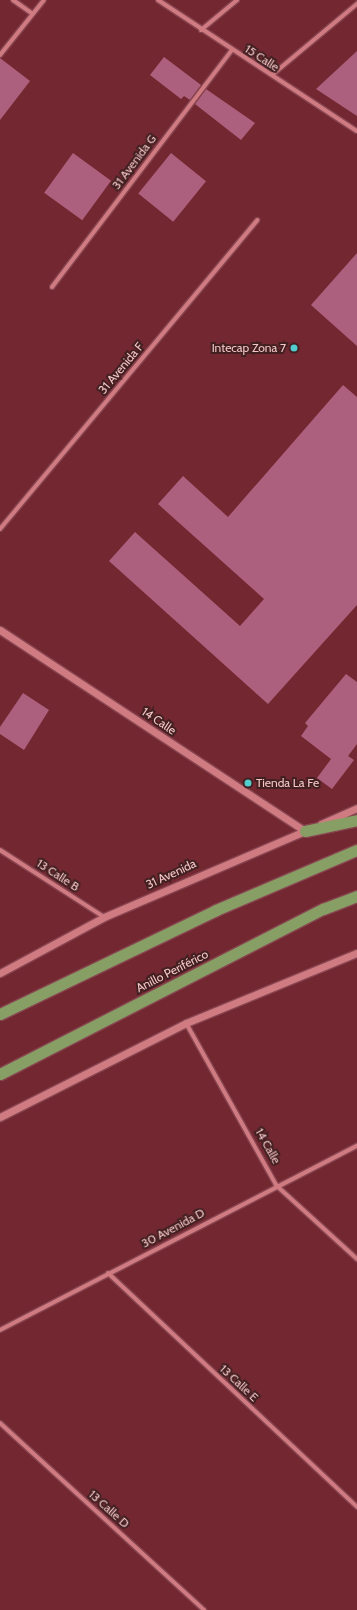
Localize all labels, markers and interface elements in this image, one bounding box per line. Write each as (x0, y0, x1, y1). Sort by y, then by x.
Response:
street label: 15 Calle (242, 42, 282, 74)
street label: 31 Avenida G (109, 132, 159, 192)
street label: 31 Avenida F (95, 339, 147, 397)
place label: Intecap Zona 7 (212, 341, 286, 355)
marker: Intecap Zona 7 (289, 343, 299, 353)
street label: 14 Calle (139, 704, 179, 738)
place label: Tienda La Fe (256, 776, 319, 790)
marker: Tienda La Fe (243, 778, 253, 788)
street label: 13 Calle B (34, 856, 82, 894)
street label: 31 Avenida (144, 856, 198, 892)
street label: Anillo Periférico (134, 947, 210, 995)
street label: 14 Calle (252, 1126, 284, 1166)
street label: 30 Avenida D (139, 1205, 207, 1251)
street label: 13 Calle E (217, 1362, 261, 1404)
street label: 13 Calle D (86, 1487, 132, 1531)

